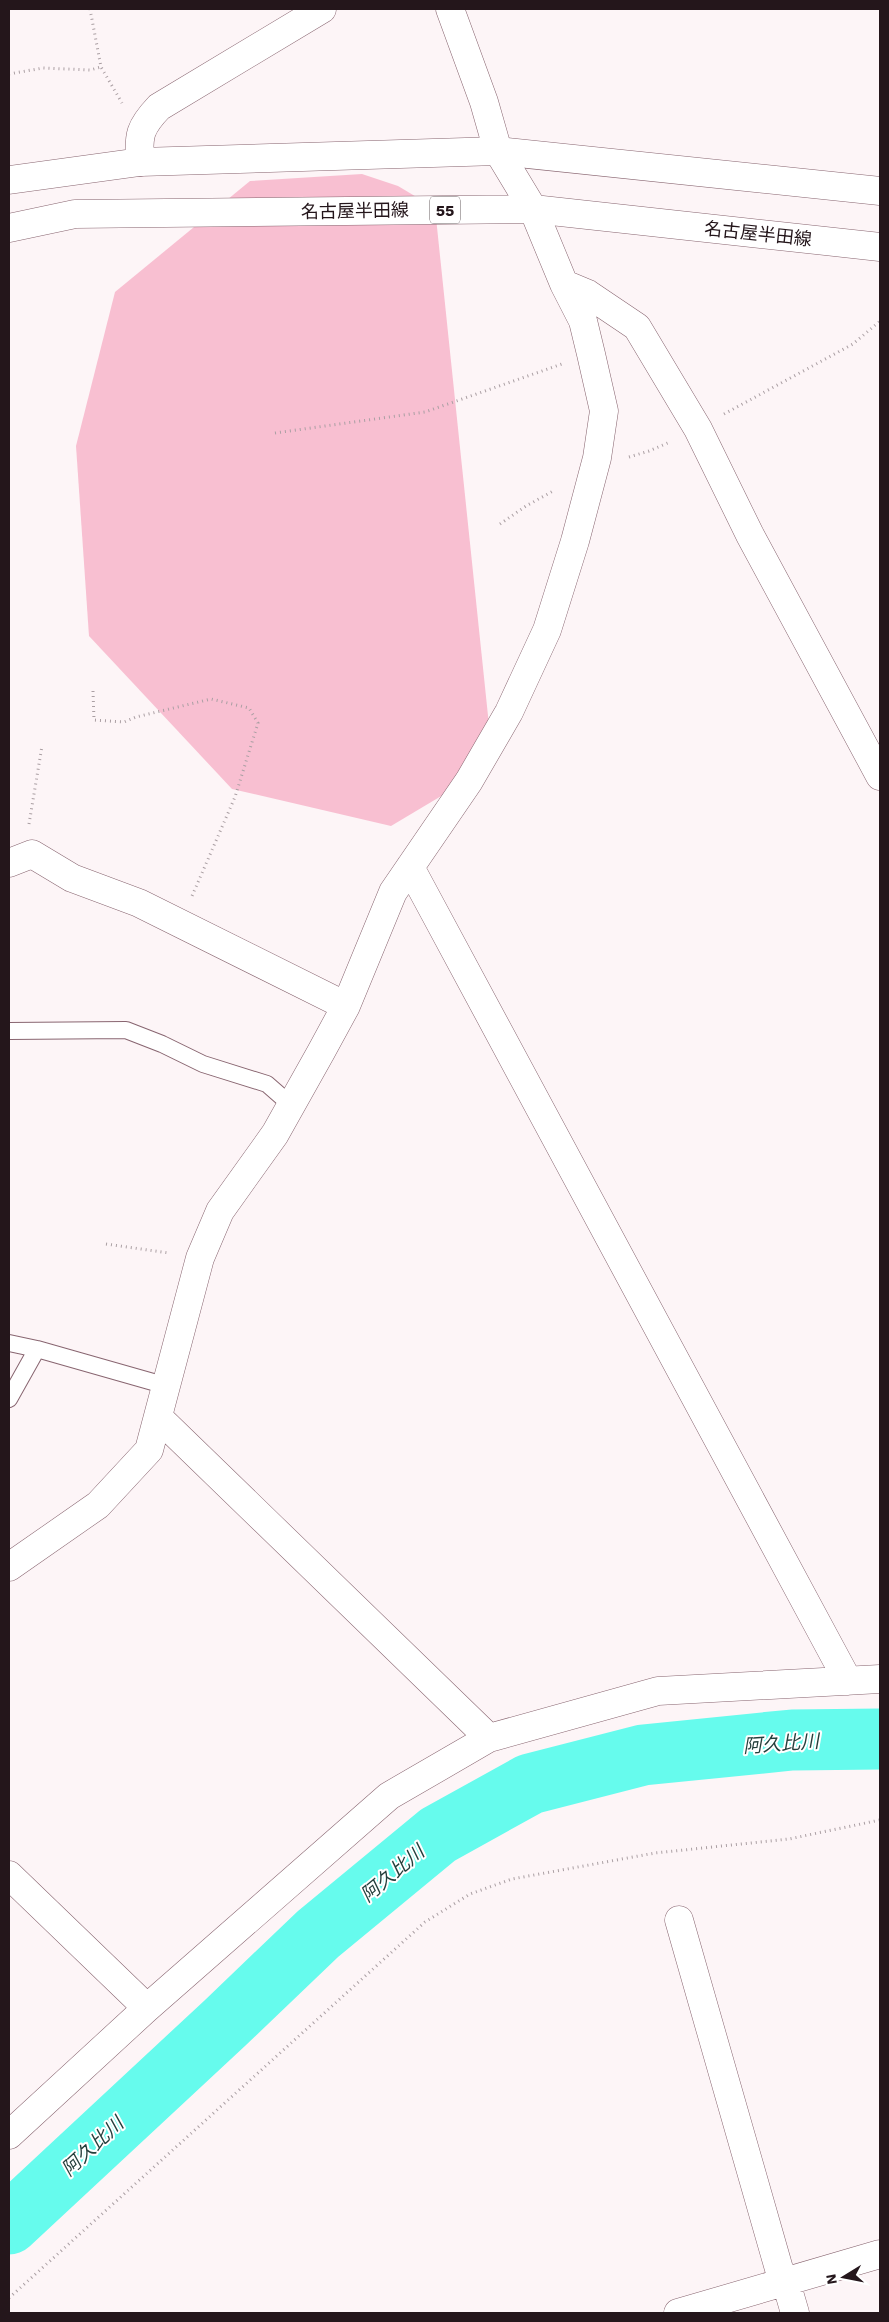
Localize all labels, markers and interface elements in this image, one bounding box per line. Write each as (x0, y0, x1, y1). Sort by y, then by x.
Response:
road number: 55 (430, 196, 460, 224)
street label: 名古屋半田線 (301, 199, 409, 222)
street label: 名古屋半田線 (703, 217, 813, 250)
water label: 阿久比川 (742, 1729, 822, 1758)
water label: 阿久比川 (356, 1839, 430, 1907)
water label: 阿久比川 (57, 2111, 129, 2181)
north arrow (819, 2252, 869, 2302)
text: N (822, 2273, 840, 2286)

